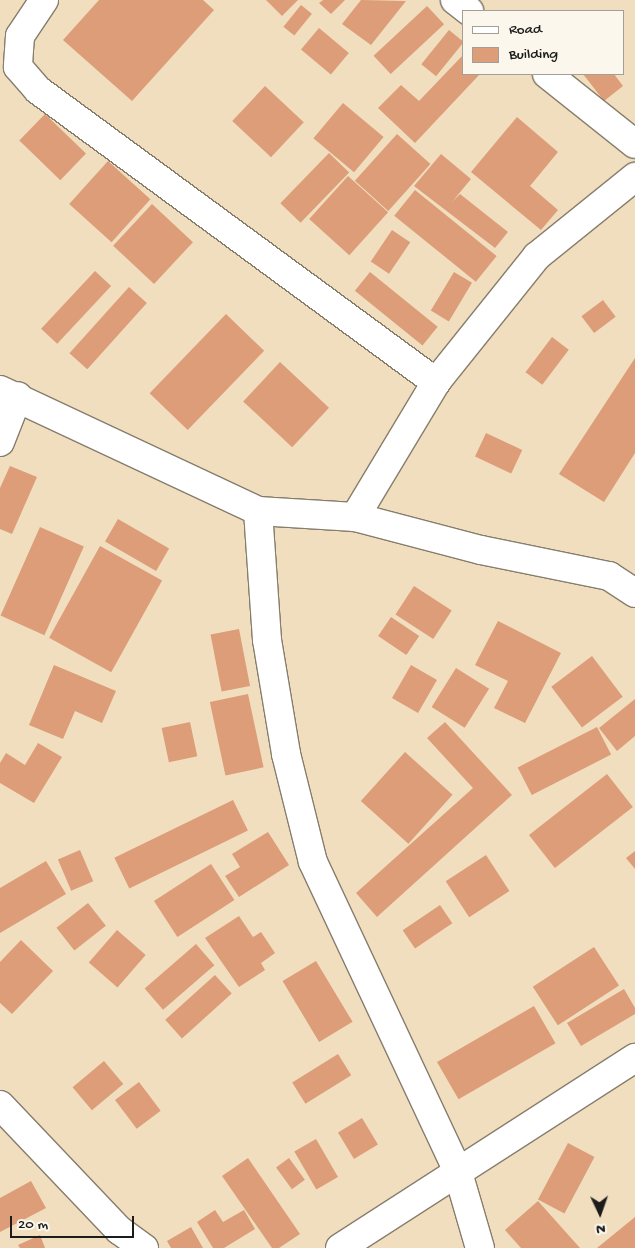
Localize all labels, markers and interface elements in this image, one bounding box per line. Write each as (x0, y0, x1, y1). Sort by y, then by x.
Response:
legend (462, 10, 625, 75)
text: Road (509, 21, 542, 39)
text: Building (509, 46, 558, 64)
north arrow (575, 1188, 625, 1238)
scale bar (12, 1206, 136, 1238)
text: 20 m (18, 1216, 48, 1234)
text: N (596, 1220, 606, 1237)

